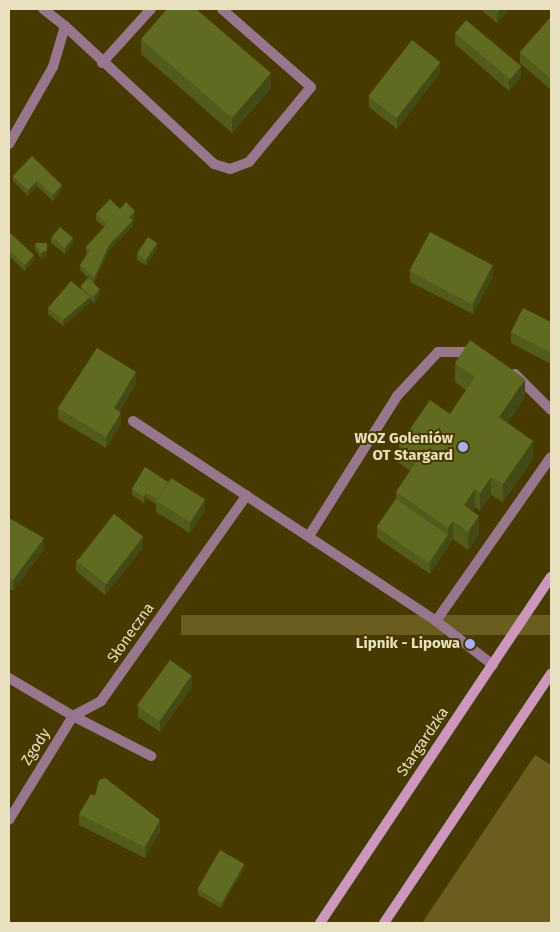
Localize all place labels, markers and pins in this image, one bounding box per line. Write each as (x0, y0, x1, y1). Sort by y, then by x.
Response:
place label: WOZ Goleniów OT Stargard (355, 429, 453, 464)
marker: WOZ Goleniów OT Stargard (457, 441, 469, 453)
place label: Lipnik - Lipowa (356, 635, 460, 653)
marker: Lipnik - Lipowa (464, 638, 476, 650)

